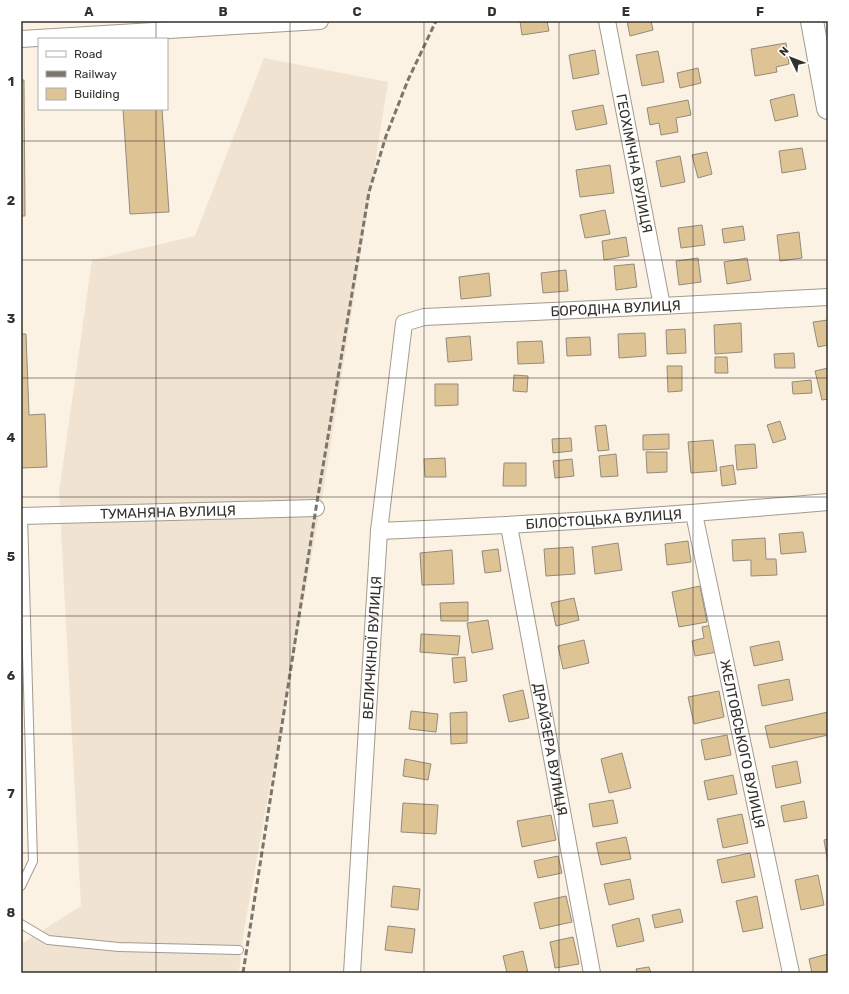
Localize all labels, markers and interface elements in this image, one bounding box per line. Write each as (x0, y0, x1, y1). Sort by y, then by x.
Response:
text: A (84, 4, 94, 19)
text: B (218, 4, 228, 19)
text: C (352, 4, 362, 19)
text: D (487, 4, 497, 19)
text: E (622, 4, 630, 19)
text: F (756, 4, 764, 19)
legend (38, 38, 168, 110)
north arrow (771, 38, 811, 78)
text: N (777, 44, 792, 59)
text: Road (74, 47, 102, 61)
text: Railway (74, 67, 117, 81)
text: 1 (8, 74, 14, 89)
text: Building (74, 87, 120, 101)
street label: ГЕОХІМІЧНА ВУЛИЦЯ (613, 92, 656, 235)
text: 2 (7, 193, 15, 208)
street label: БОРОДІНА ВУЛИЦЯ (550, 296, 681, 320)
text: 3 (7, 311, 16, 326)
text: 4 (7, 430, 16, 445)
street label: ТУМАНЯНА ВУЛИЦЯ (100, 502, 236, 522)
street label: БІЛОСТОЦЬКА ВУЛИЦЯ (525, 505, 682, 532)
text: 5 (7, 549, 15, 564)
street label: ВЕЛИЧКІНОЇ ВУЛИЦЯ (359, 575, 385, 720)
street label: ЖЕЛТОВСЬКОГО ВУЛИЦЯ (716, 658, 769, 830)
text: 6 (7, 668, 16, 683)
street label: ДРАЙЗЕРА ВУЛИЦЯ (530, 681, 571, 817)
text: 7 (7, 786, 15, 801)
text: 8 (7, 905, 16, 920)

